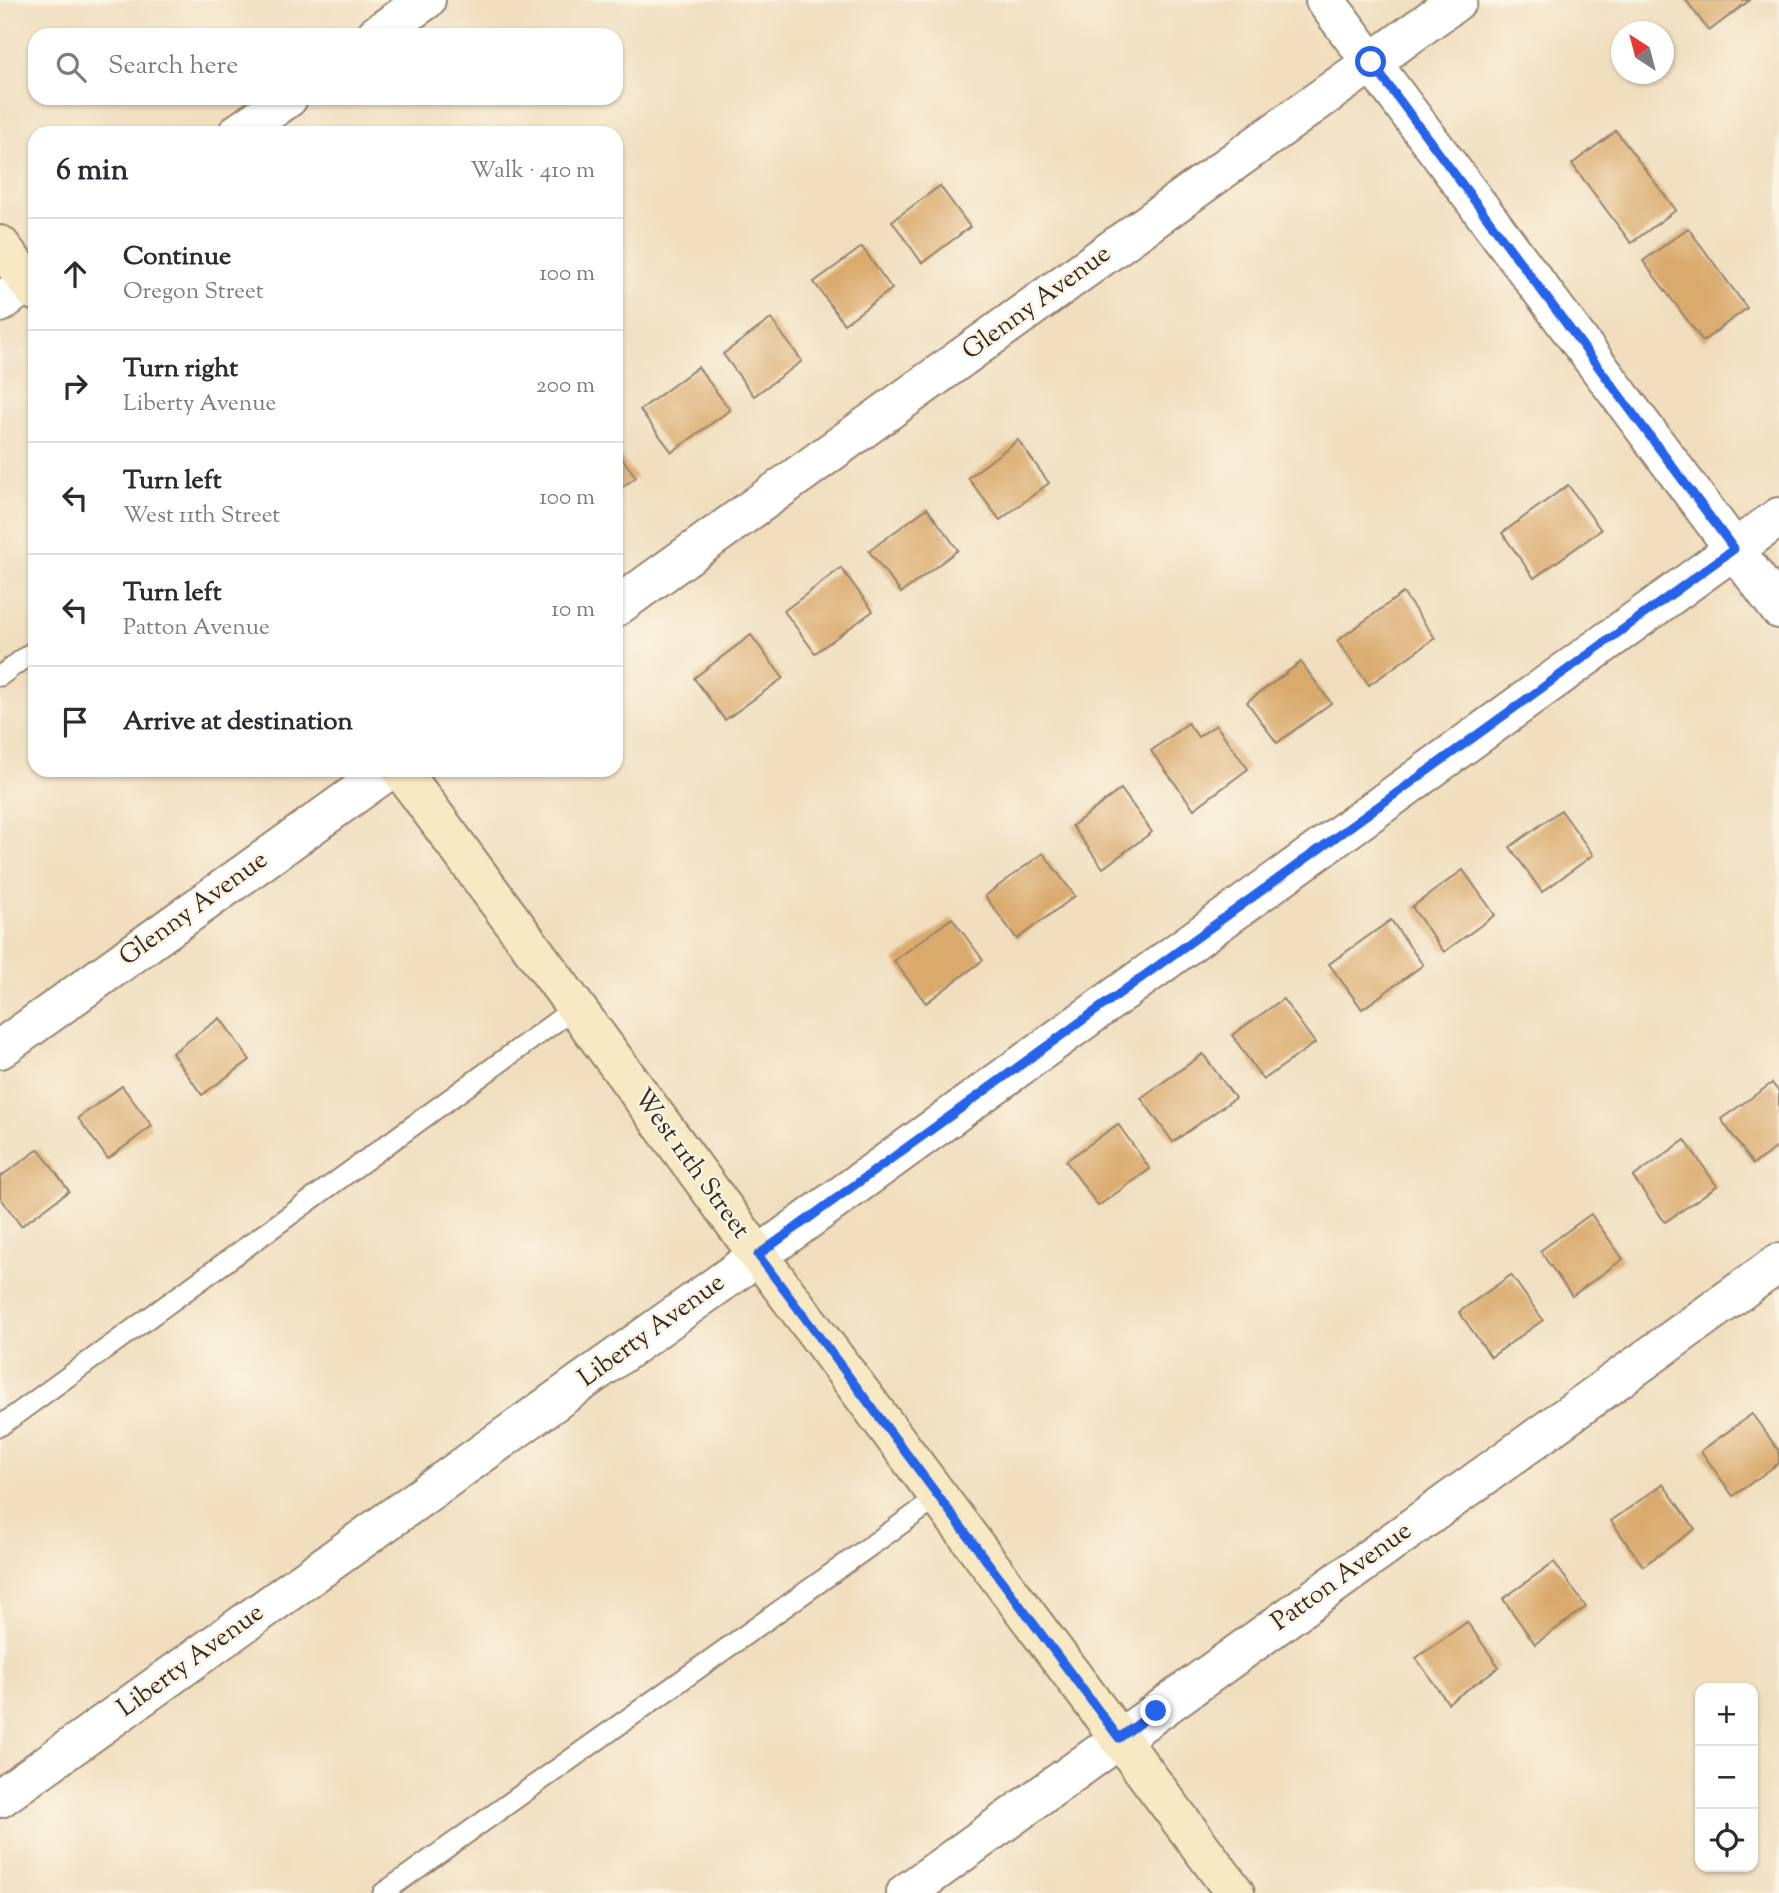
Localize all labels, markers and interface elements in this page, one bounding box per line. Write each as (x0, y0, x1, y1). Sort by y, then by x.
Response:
north arrow (1611, 21, 1674, 84)
search box (28, 28, 623, 105)
route start (1355, 46, 1386, 77)
icon: search (52, 48, 90, 86)
text: Search here (108, 48, 238, 85)
text: 6 min (56, 150, 128, 193)
text: Walk · 410 m (470, 155, 595, 188)
street label: Glenny Avenue (955, 236, 1119, 370)
text: Continue (123, 239, 231, 276)
icon: ahead (56, 255, 94, 293)
text: 100 m (539, 258, 595, 291)
text: Oregon Street (123, 276, 264, 309)
text: Turn right (123, 351, 238, 388)
icon: right (56, 367, 94, 405)
text: 200 m (536, 370, 595, 403)
text: Liberty Avenue (123, 388, 276, 421)
text: Turn left (123, 463, 222, 500)
icon: left (56, 479, 94, 517)
text: 100 m (539, 482, 595, 515)
text: West 11th Street (123, 500, 280, 533)
text: Turn left (123, 575, 222, 612)
icon: left (56, 591, 94, 629)
text: 10 m (551, 594, 595, 627)
text: Patton Avenue (123, 612, 270, 645)
icon: arrive (56, 703, 94, 741)
text: Arrive at destination (123, 704, 353, 741)
street label: Glenny Avenue (112, 842, 276, 976)
street label: West 11th Street (624, 1081, 758, 1247)
street label: Liberty Avenue (571, 1265, 733, 1397)
street label: Patton Avenue (1264, 1513, 1420, 1641)
street label: Liberty Avenue (110, 1595, 272, 1727)
map controls (1695, 1683, 1758, 1872)
button: + (1695, 1683, 1758, 1746)
route end (1140, 1695, 1171, 1726)
button: − (1695, 1746, 1758, 1809)
button: locate (1695, 1809, 1758, 1872)

